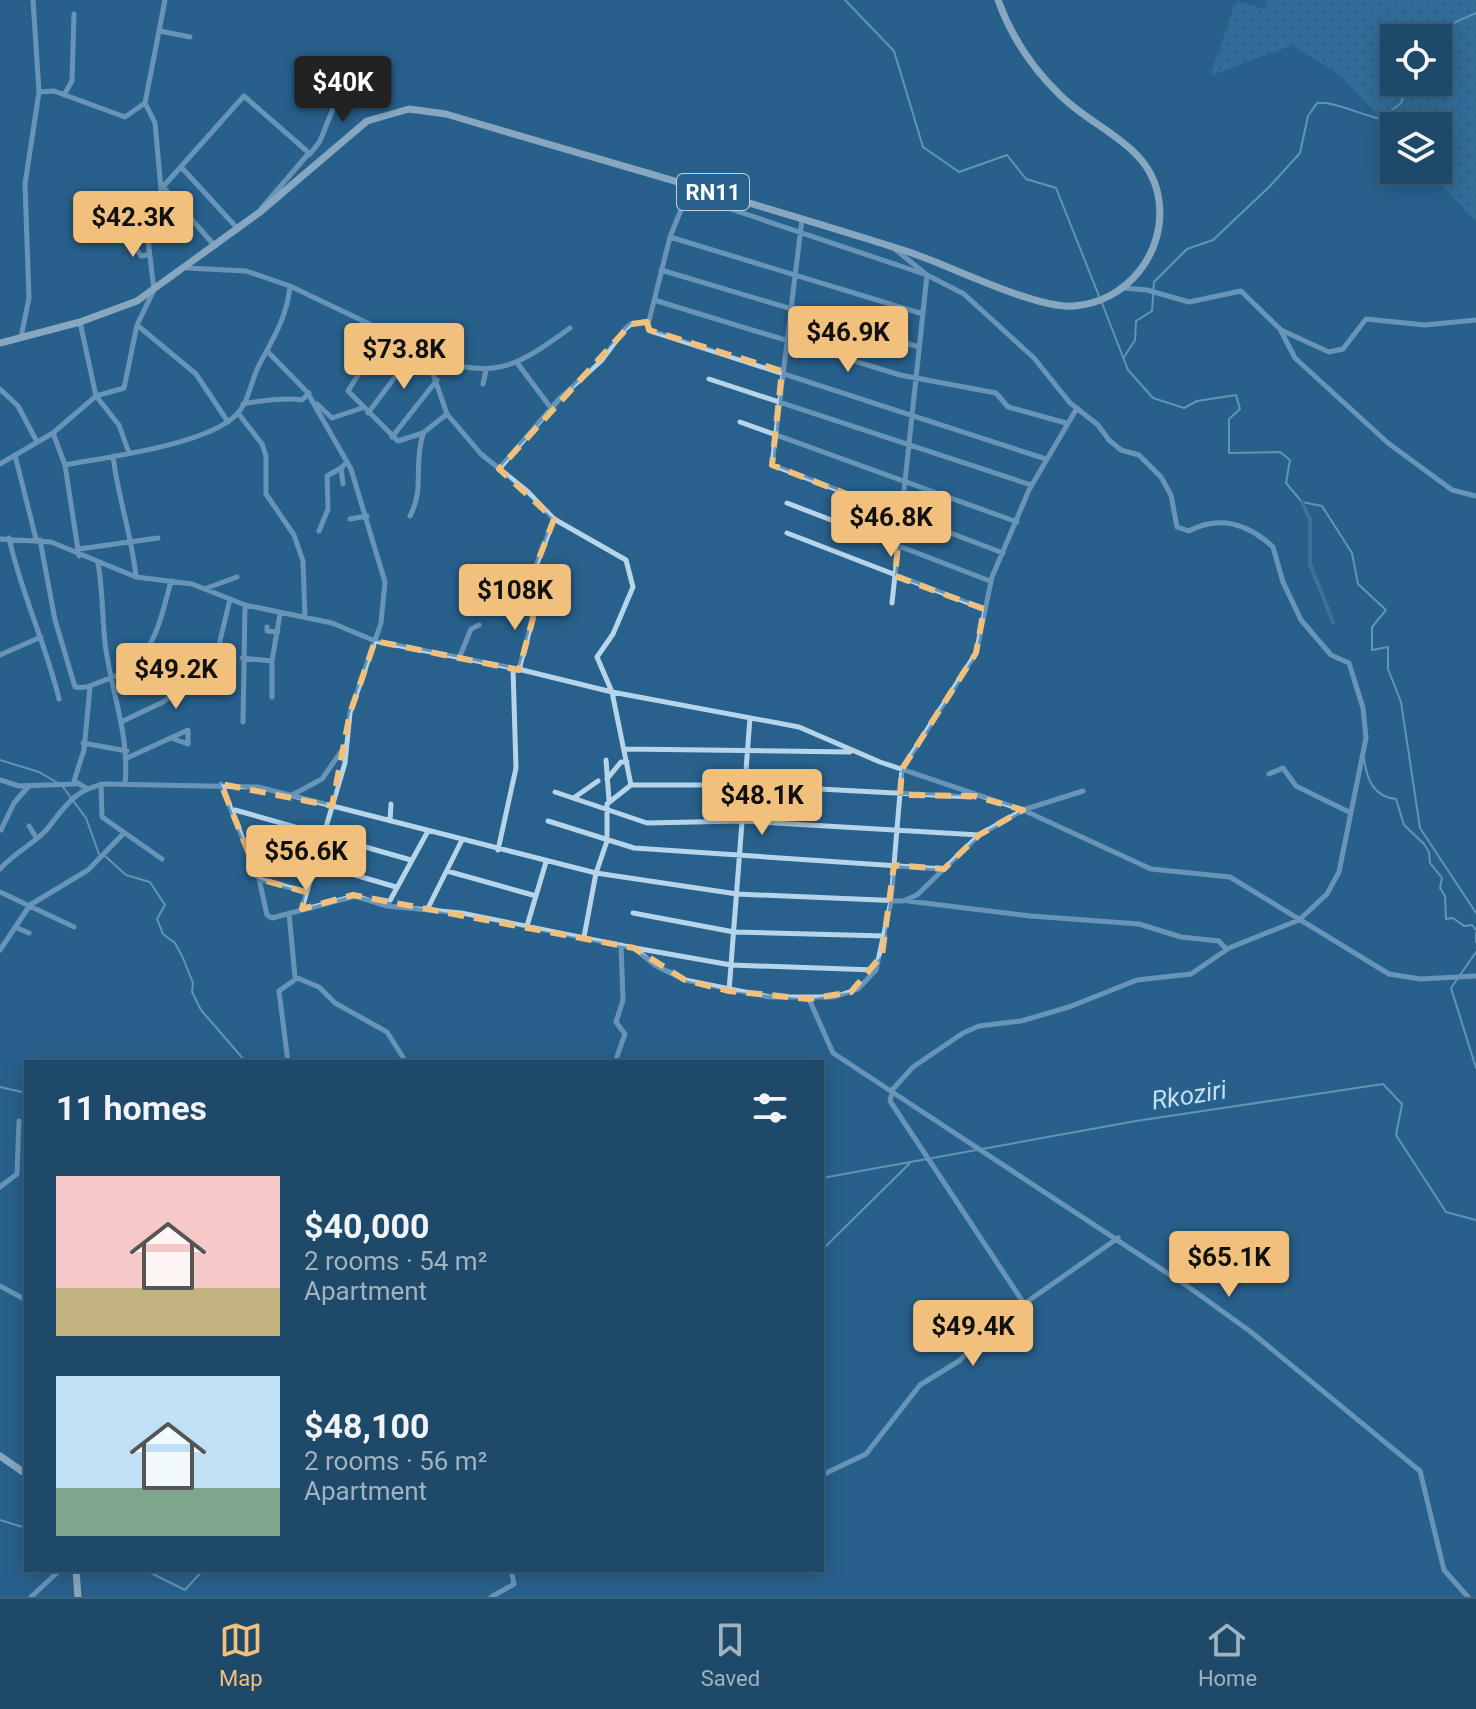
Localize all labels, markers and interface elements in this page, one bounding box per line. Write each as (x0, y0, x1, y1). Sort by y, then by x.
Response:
map controls (1380, 24, 1452, 184)
button: locate (1380, 24, 1452, 96)
pin: $40K (296, 56, 390, 124)
text: $40K (312, 67, 374, 97)
button: layers (1380, 112, 1452, 184)
road number: RN11 (677, 174, 749, 210)
pin: $42.3K (68, 191, 198, 259)
text: $42.3K (91, 202, 175, 232)
pin: $46.9K (783, 306, 913, 374)
text: $46.9K (806, 317, 890, 347)
pin: $73.8K (339, 323, 469, 391)
text: $73.8K (362, 334, 446, 364)
pin: $46.8K (826, 491, 956, 559)
text: $46.8K (849, 502, 933, 532)
pin: $108K (459, 564, 571, 632)
text: $108K (477, 575, 553, 605)
pin: $49.2K (111, 643, 241, 711)
text: $49.2K (134, 654, 218, 684)
pin: $48.1K (697, 769, 827, 837)
text: $48.1K (720, 780, 804, 810)
pin: $56.6K (241, 825, 371, 893)
text: $56.6K (264, 836, 348, 866)
water label: Rkoziri (1149, 1074, 1230, 1116)
icon: filters (748, 1086, 792, 1130)
text: 11 homes (56, 1088, 207, 1128)
text: $40,000 (304, 1206, 429, 1246)
icon: home (120, 1208, 216, 1304)
pin: $65.1K (1164, 1231, 1294, 1299)
text: $65.1K (1187, 1242, 1271, 1272)
text: 2 rooms · 54 m² (304, 1246, 487, 1276)
text: Apartment (304, 1276, 427, 1306)
pin: $49.4K (908, 1300, 1038, 1368)
text: $49.4K (931, 1311, 1015, 1341)
text: $48,100 (304, 1406, 429, 1446)
icon: home (120, 1408, 216, 1504)
text: 2 rooms · 56 m² (304, 1446, 487, 1476)
text: Apartment (304, 1476, 427, 1506)
tab: Map (219, 1618, 263, 1691)
tab: Saved (701, 1618, 760, 1691)
tab: Home (1198, 1618, 1257, 1691)

